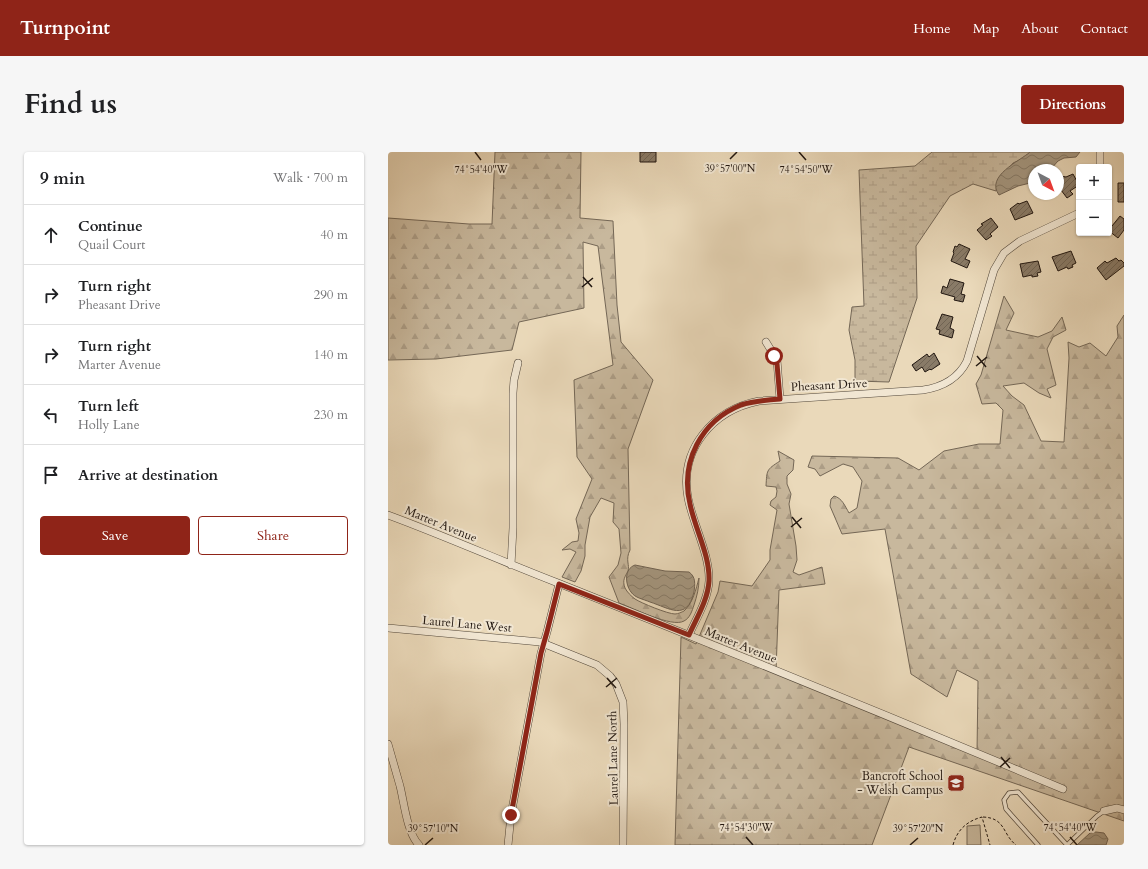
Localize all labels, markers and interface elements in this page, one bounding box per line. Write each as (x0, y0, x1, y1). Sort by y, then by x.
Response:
text: Turnpoint (20, 15, 110, 41)
text: Home (913, 19, 951, 38)
text: Map (973, 19, 999, 38)
text: About (1021, 19, 1058, 38)
text: Contact (1080, 19, 1128, 38)
text: Find us (24, 85, 117, 123)
button: Directions (1021, 85, 1124, 124)
text: 39°57'00"N (705, 162, 756, 176)
text: 74°54'40"W (454, 163, 509, 177)
text: 74°54'50"W (779, 163, 834, 177)
north arrow (1028, 164, 1064, 200)
map controls (1076, 164, 1112, 236)
button: + (1076, 164, 1112, 200)
text: 9 min (40, 167, 85, 190)
text: Walk · 700 m (273, 169, 348, 187)
button: − (1076, 200, 1112, 236)
text: Continue (78, 216, 143, 236)
icon: ahead (40, 224, 62, 246)
text: 40 m (320, 226, 348, 244)
text: Quail Court (78, 236, 145, 254)
text: Turn right (78, 276, 151, 296)
icon: right (40, 284, 62, 306)
text: 290 m (314, 286, 348, 304)
text: Pheasant Drive (78, 296, 161, 314)
text: Turn right (78, 336, 151, 356)
icon: right (40, 344, 62, 366)
text: 140 m (314, 346, 348, 364)
route start (765, 347, 783, 365)
text: Marter Avenue (78, 356, 161, 374)
street label: Pheasant Drive (790, 375, 868, 395)
text: Turn left (78, 396, 139, 416)
icon: left (40, 404, 62, 426)
text: 230 m (314, 406, 348, 424)
text: Holly Lane (78, 416, 140, 434)
icon: arrive (40, 464, 62, 486)
text: Arrive at destination (78, 465, 218, 485)
street label: Marter Avenue (402, 502, 480, 546)
button: Save (40, 516, 190, 555)
button: Share (198, 516, 348, 555)
street label: Laurel Lane West (422, 612, 513, 636)
street label: Marter Avenue (702, 623, 780, 667)
street label: Laurel Lane North (604, 710, 622, 805)
place label: Bancroft School - Welsh Campus (857, 768, 943, 798)
school or university icon: Bancroft School - Welsh Campus (946, 773, 966, 793)
route end (502, 806, 520, 824)
text: 74°54'30"W (719, 821, 774, 835)
text: 74°54'40"W (1043, 821, 1098, 835)
text: 39°57'10"N (408, 822, 459, 836)
text: 39°57'20"N (893, 822, 944, 836)

